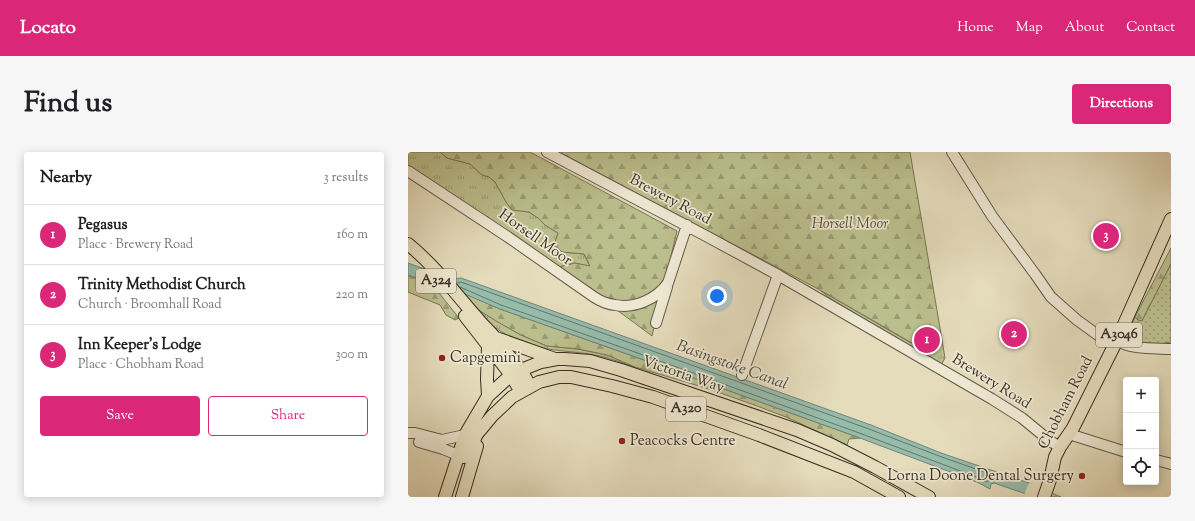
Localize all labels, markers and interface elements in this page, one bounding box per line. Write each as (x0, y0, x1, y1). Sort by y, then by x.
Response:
text: Locato (20, 15, 76, 42)
text: Home (957, 18, 994, 38)
text: Map (1016, 18, 1043, 38)
text: About (1065, 18, 1104, 38)
text: Contact (1126, 18, 1175, 38)
text: Find us (24, 84, 112, 124)
button: Directions (1072, 84, 1171, 124)
text: Nearby (40, 166, 92, 190)
text: 3 results (323, 169, 368, 187)
street label: Brewery Road (625, 170, 715, 231)
street label: Horsell Moor (494, 205, 576, 271)
park label: Horsell Moor (812, 214, 889, 235)
text: Pegasus (78, 215, 127, 236)
pin: 3 (1093, 221, 1119, 251)
text: 1 (51, 226, 55, 244)
text: 160 m (337, 226, 368, 244)
text: Place · Brewery Road (78, 236, 193, 254)
road number: A324 (416, 269, 456, 293)
text: Trinity Methodist Church (78, 275, 246, 296)
text: 2 (50, 286, 56, 304)
text: 220 m (335, 286, 368, 304)
your location (707, 286, 727, 306)
text: Church · Broomhall Road (78, 296, 222, 314)
pin: 2 (1001, 319, 1027, 349)
road number: A3046 (1096, 323, 1142, 347)
pin: 1 (914, 325, 940, 355)
text: Inn Keeper's Lodge (78, 335, 201, 356)
water label: Basingstoke Canal (673, 335, 791, 397)
text: 3 (50, 346, 56, 364)
text: 300 m (336, 346, 368, 364)
place label: Capgemini (450, 348, 521, 369)
street label: Brewery Road (947, 349, 1035, 415)
street label: Victoria Way (639, 351, 727, 399)
street label: Chobham Road (1033, 352, 1099, 453)
marker: Capgemini (437, 353, 447, 363)
text: Place · Chobham Road (78, 356, 204, 374)
map controls (1123, 377, 1159, 485)
button: + (1123, 377, 1159, 413)
button: Save (40, 396, 200, 436)
button: Share (208, 396, 368, 436)
road number: A320 (666, 397, 706, 421)
button: − (1123, 413, 1159, 449)
place label: Peacocks Centre (630, 431, 736, 452)
marker: Peacocks Centre (617, 436, 627, 446)
button: locate (1123, 449, 1159, 485)
place label: Lorna Doone Dental Surgery (887, 466, 1075, 487)
marker: Lorna Doone Dental Surgery (1077, 471, 1087, 481)

